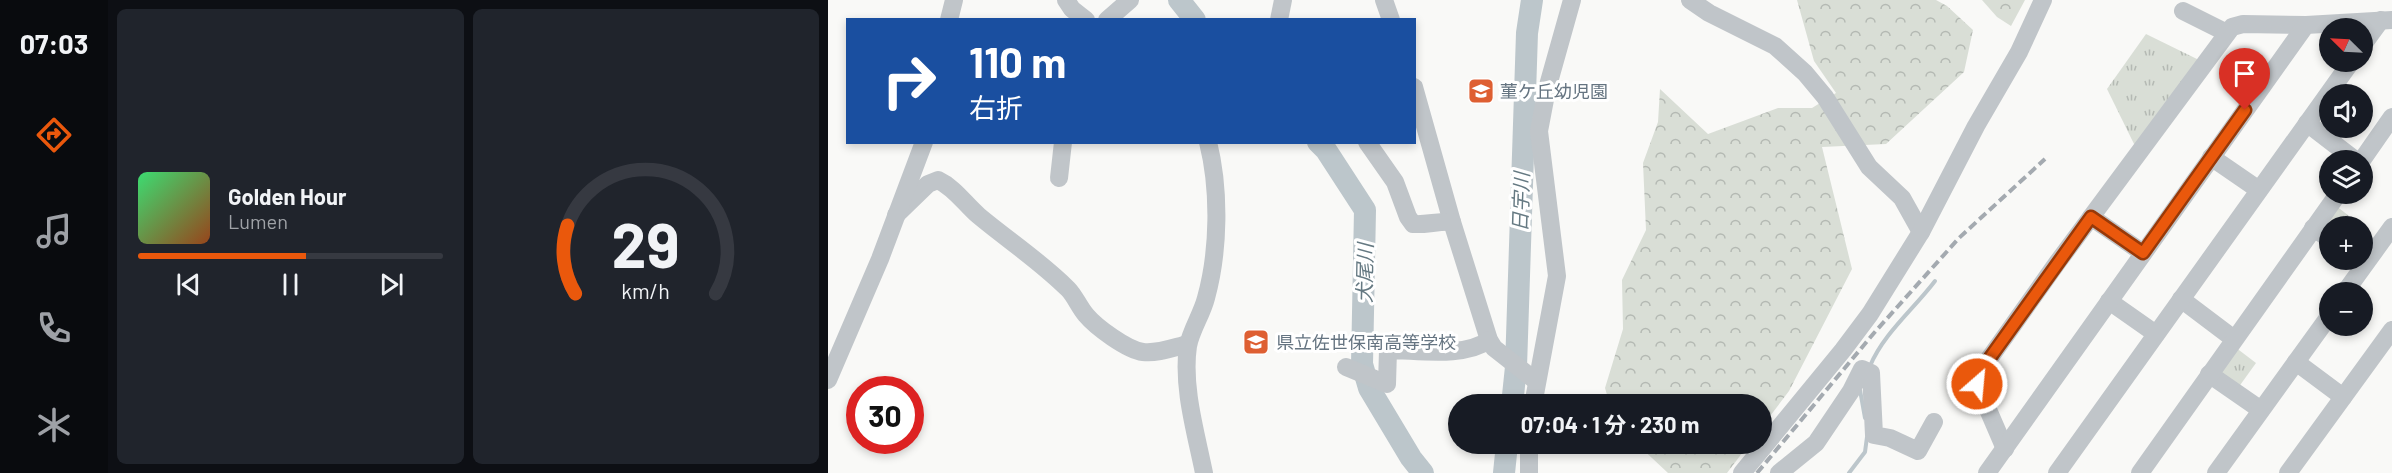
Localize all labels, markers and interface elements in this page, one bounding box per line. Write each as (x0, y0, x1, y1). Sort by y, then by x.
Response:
north arrow (2319, 18, 2373, 72)
map controls (2319, 18, 2373, 336)
text: 07:03 (20, 27, 88, 59)
text: 110 m (969, 36, 1066, 86)
icon: right (870, 42, 948, 120)
pin (2219, 48, 2270, 110)
icon: arrive (2228, 57, 2261, 90)
school or university icon: 菫ケ丘幼児園 (1466, 76, 1496, 106)
place label: 菫ケ丘幼児園 (1500, 80, 1608, 102)
button: sound (2319, 84, 2373, 138)
text: 右折 (969, 91, 1023, 123)
icon: directions (33, 114, 75, 156)
button: layers (2319, 150, 2373, 204)
water label: 日宇川 (1507, 170, 1533, 232)
text: Golden Hour (228, 183, 346, 209)
text: 29 (612, 206, 680, 280)
text: Lumen (228, 209, 288, 233)
icon: music (33, 210, 75, 252)
button: + (2319, 216, 2373, 270)
water label: 犬尾川 (1351, 241, 1377, 303)
icon: previous (172, 268, 205, 301)
icon: pause (274, 268, 307, 301)
icon: next (375, 268, 408, 301)
text: km/h (621, 278, 670, 303)
button: − (2319, 282, 2373, 336)
icon: phone (33, 307, 75, 349)
school or university icon: 県立佐世保南高等学校 (1241, 327, 1271, 357)
place label: 県立佐世保南高等学校 (1276, 331, 1456, 353)
position arrow (1945, 352, 2009, 416)
speed limit sign: 30 (846, 376, 924, 454)
icon: climate (33, 404, 75, 446)
text: 07:04 · 1 分 · 230 m (1521, 411, 1699, 437)

